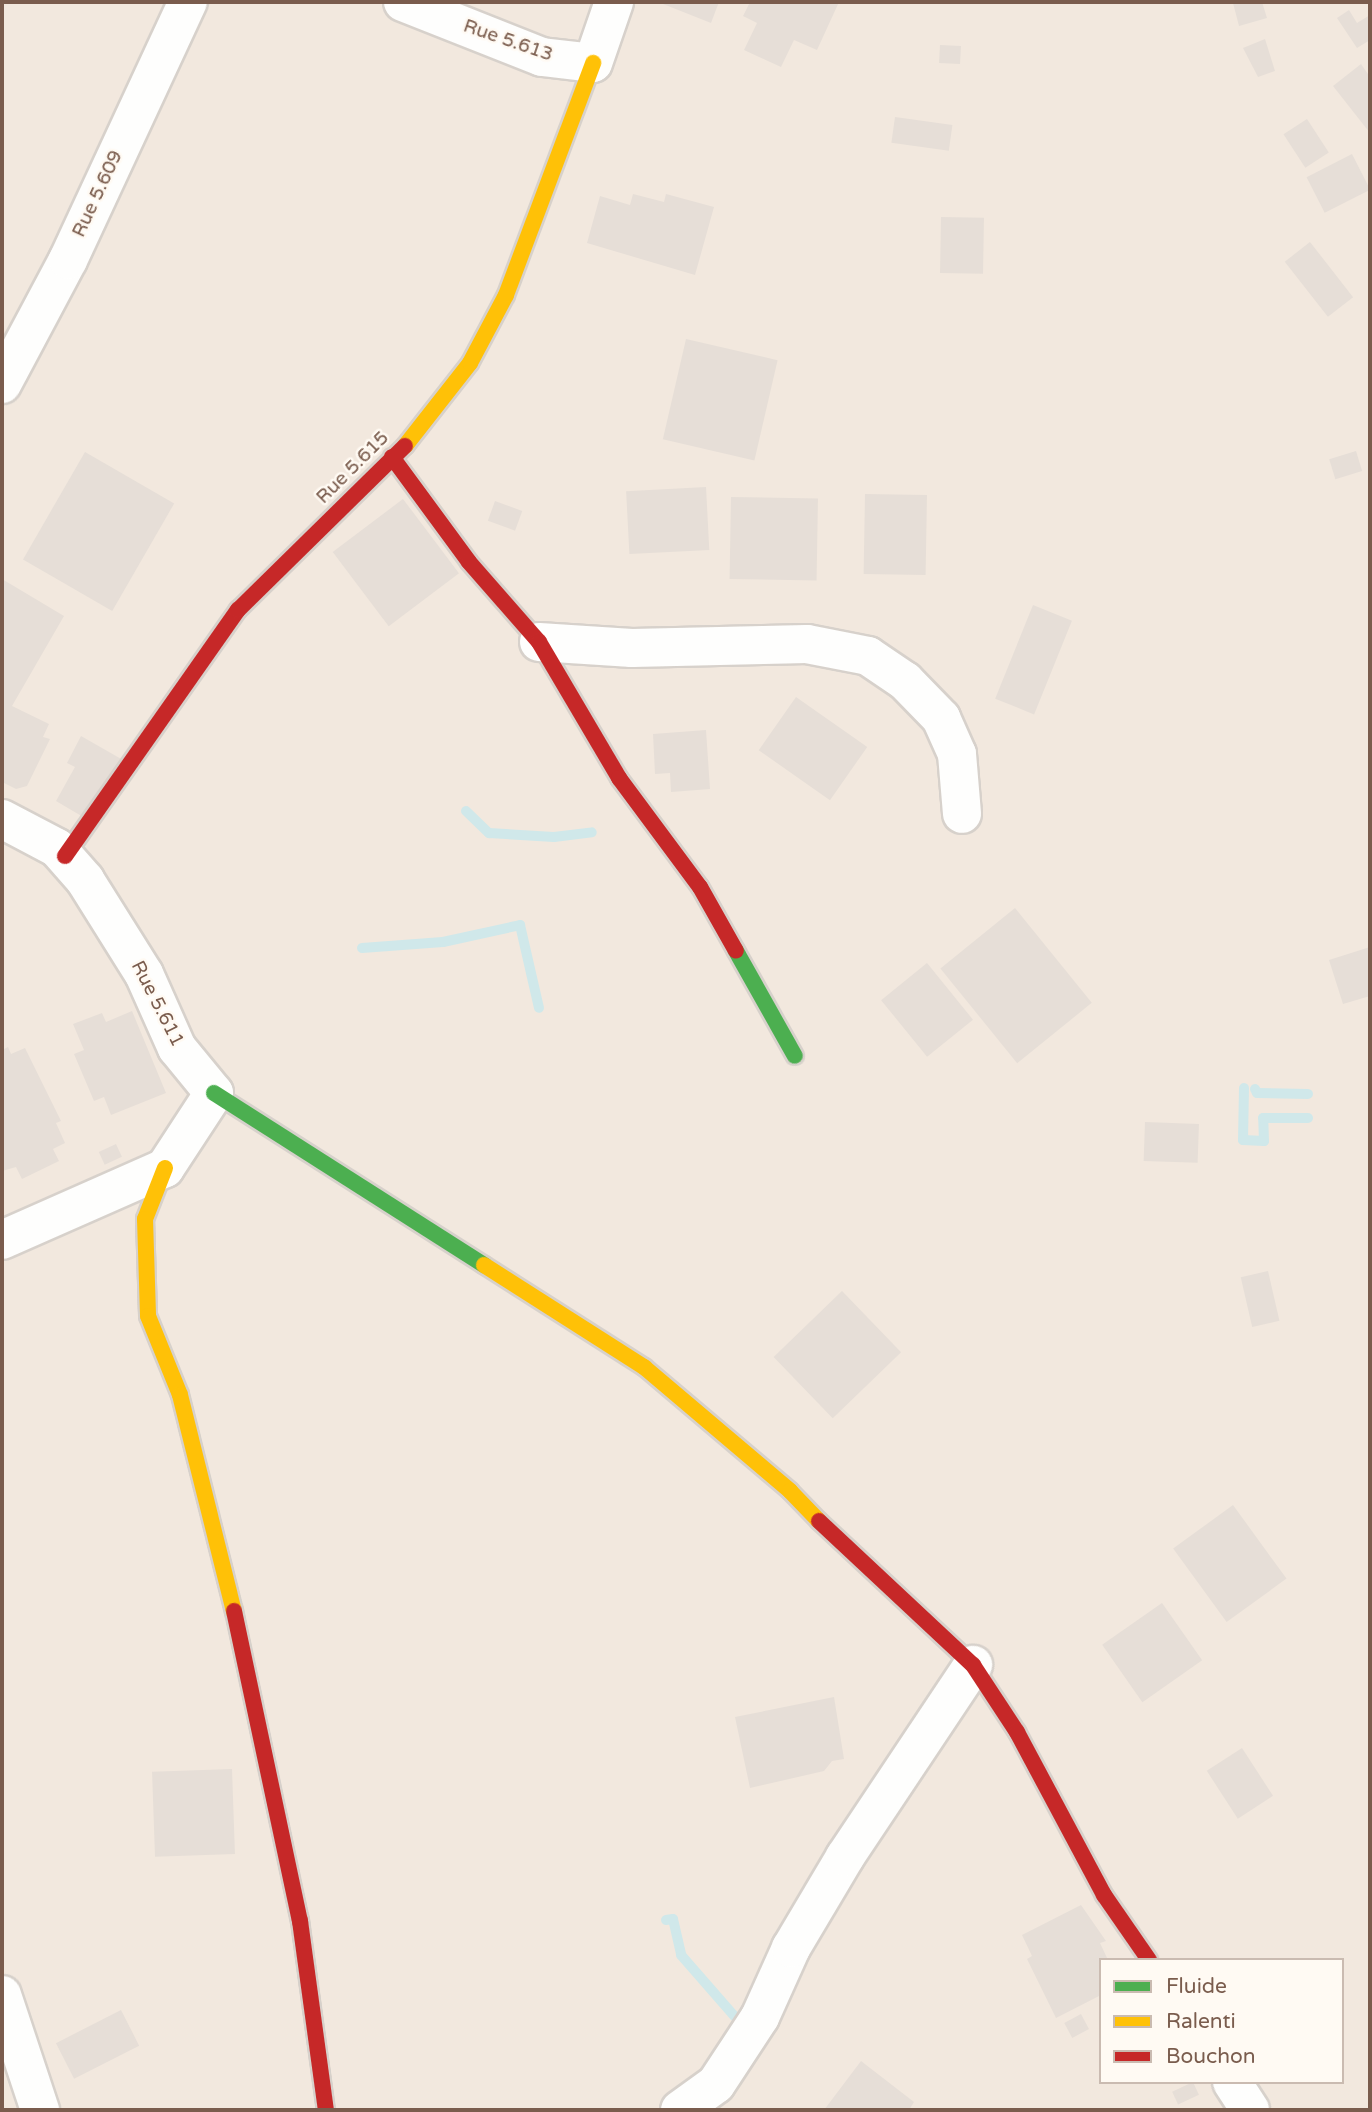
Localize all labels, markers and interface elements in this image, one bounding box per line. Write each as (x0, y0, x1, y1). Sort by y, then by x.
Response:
street label: Rue 5.613 (460, 15, 556, 67)
street label: Rue 5.609 (68, 147, 128, 241)
street label: Rue 5.615 (312, 427, 394, 509)
street label: Rue 5.611 (126, 957, 188, 1051)
legend (1099, 1958, 1344, 2084)
text: Fluide (1166, 1974, 1227, 1999)
text: Ralenti (1166, 2009, 1236, 2034)
text: Bouchon (1166, 2044, 1256, 2069)

